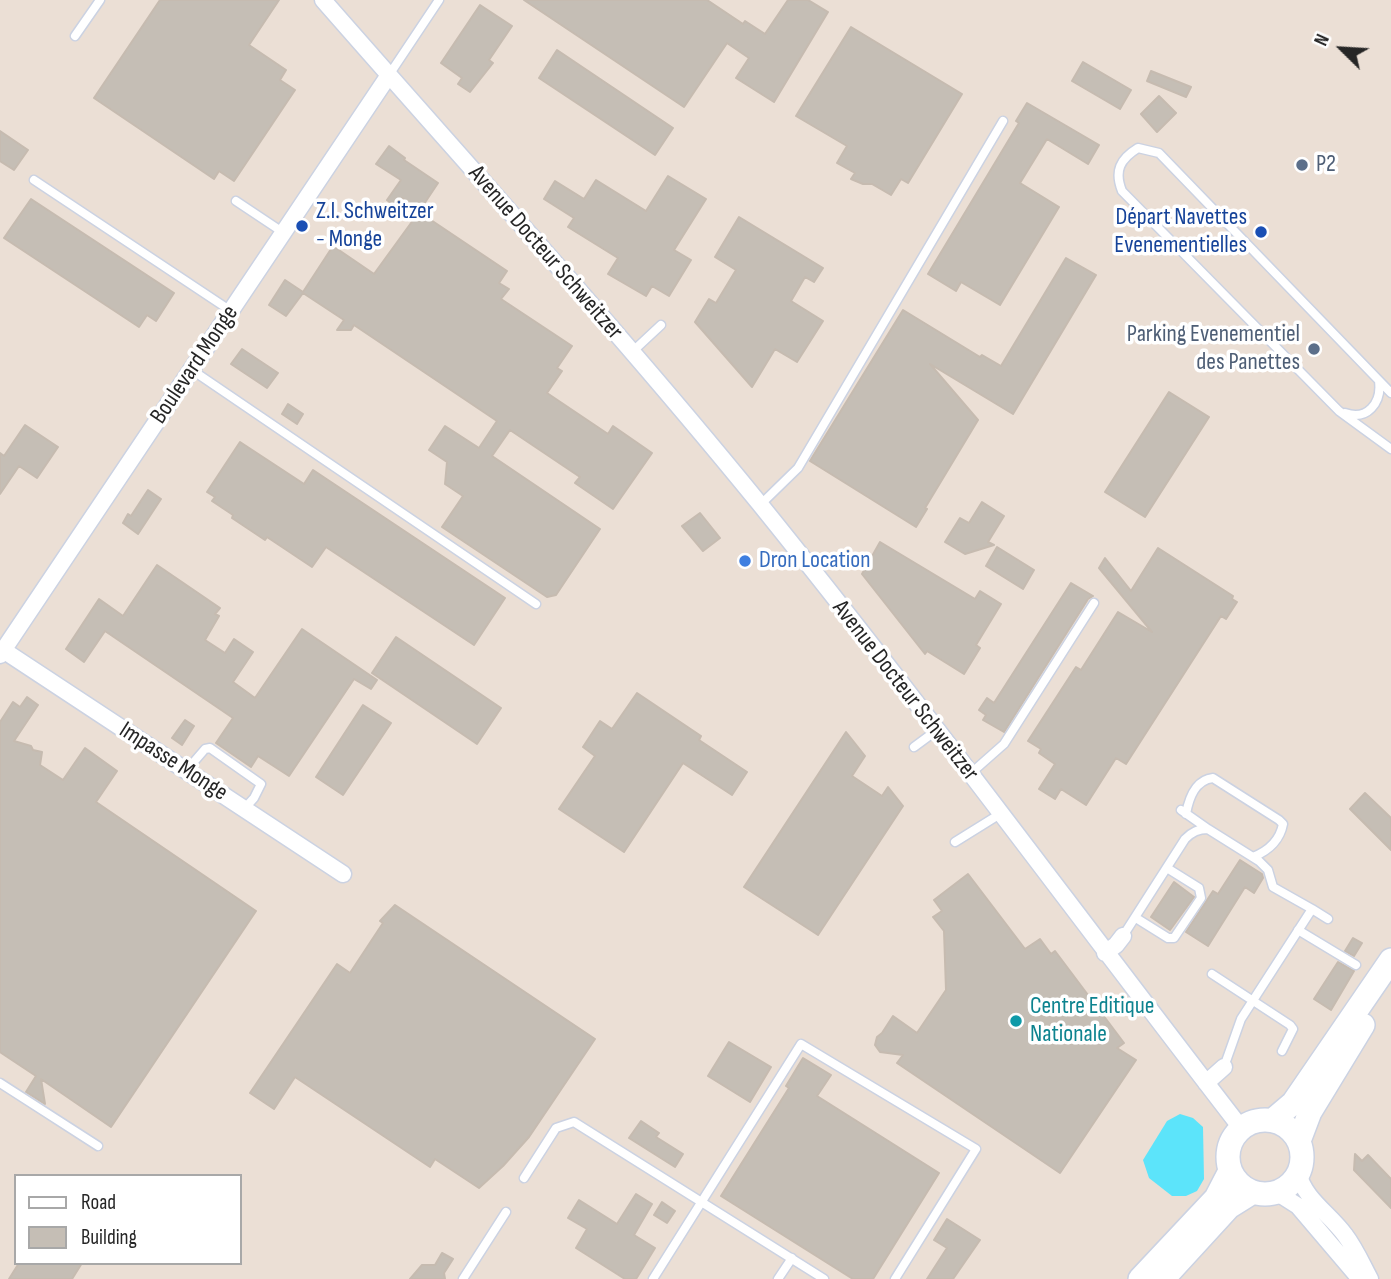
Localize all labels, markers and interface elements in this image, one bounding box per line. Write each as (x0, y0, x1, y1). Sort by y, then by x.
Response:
north arrow (1307, 14, 1377, 84)
text: N (1310, 31, 1335, 50)
place label: P2 (1316, 151, 1336, 179)
marker: P2 (1294, 157, 1310, 173)
street label: Avenue Docteur Schweitzer (462, 160, 628, 346)
place label: Z.I. Schweitzer - Monge (316, 198, 434, 254)
place label: Départ Navettes Evenementielles (1114, 204, 1247, 260)
marker: Z.I. Schweitzer - Monge (294, 218, 310, 234)
marker: Départ Navettes Evenementielles (1253, 224, 1269, 240)
street label: Boulevard Monge (145, 300, 245, 430)
place label: Parking Evenementiel des Panettes (1127, 321, 1300, 377)
marker: Parking Evenementiel des Panettes (1306, 341, 1322, 357)
place label: Dron Location (759, 547, 870, 575)
marker: Dron Location (737, 553, 753, 569)
street label: Avenue Docteur Schweitzer (826, 595, 984, 787)
street label: Impasse Monge (113, 716, 233, 808)
place label: Centre Editique Nationale (1030, 993, 1154, 1049)
marker: Centre Editique Nationale (1008, 1013, 1024, 1029)
legend (14, 1174, 242, 1265)
text: Road (81, 1190, 116, 1215)
text: Building (81, 1225, 137, 1250)

